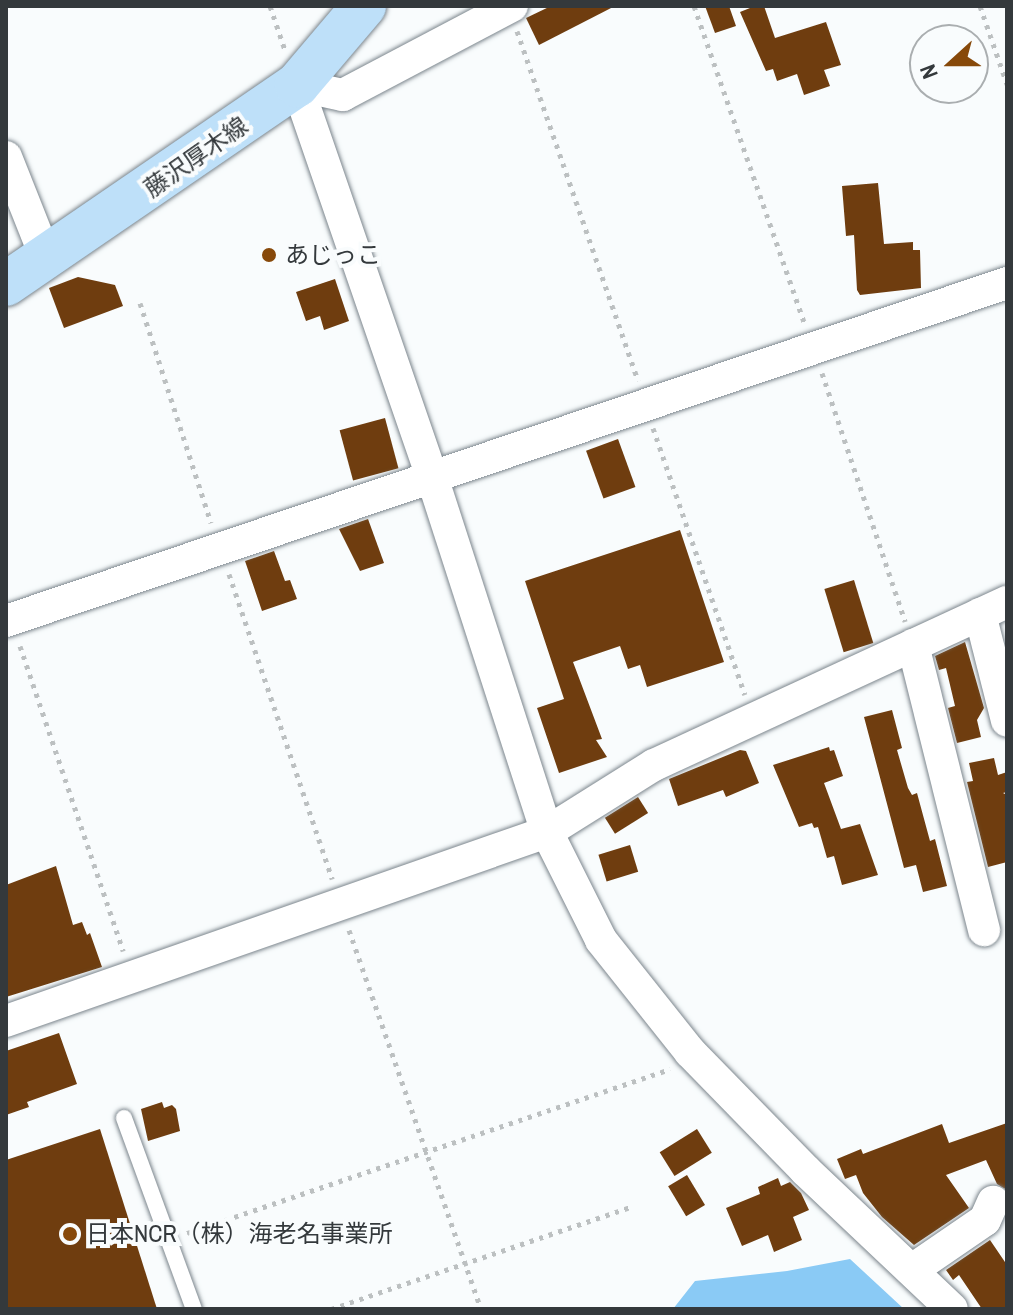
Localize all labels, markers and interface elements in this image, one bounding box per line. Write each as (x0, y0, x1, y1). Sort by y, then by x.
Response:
north arrow (909, 24, 989, 104)
text: N (912, 60, 945, 83)
street label: 藤沢厚木線 (139, 111, 253, 203)
place label: あじっこ (285, 241, 381, 269)
marker: あじっこ (260, 246, 278, 264)
place label: 日本NCR（株）海老名事業所 (86, 1220, 393, 1248)
marker: 日本NCR（株）海老名事業所 (61, 1225, 79, 1243)

